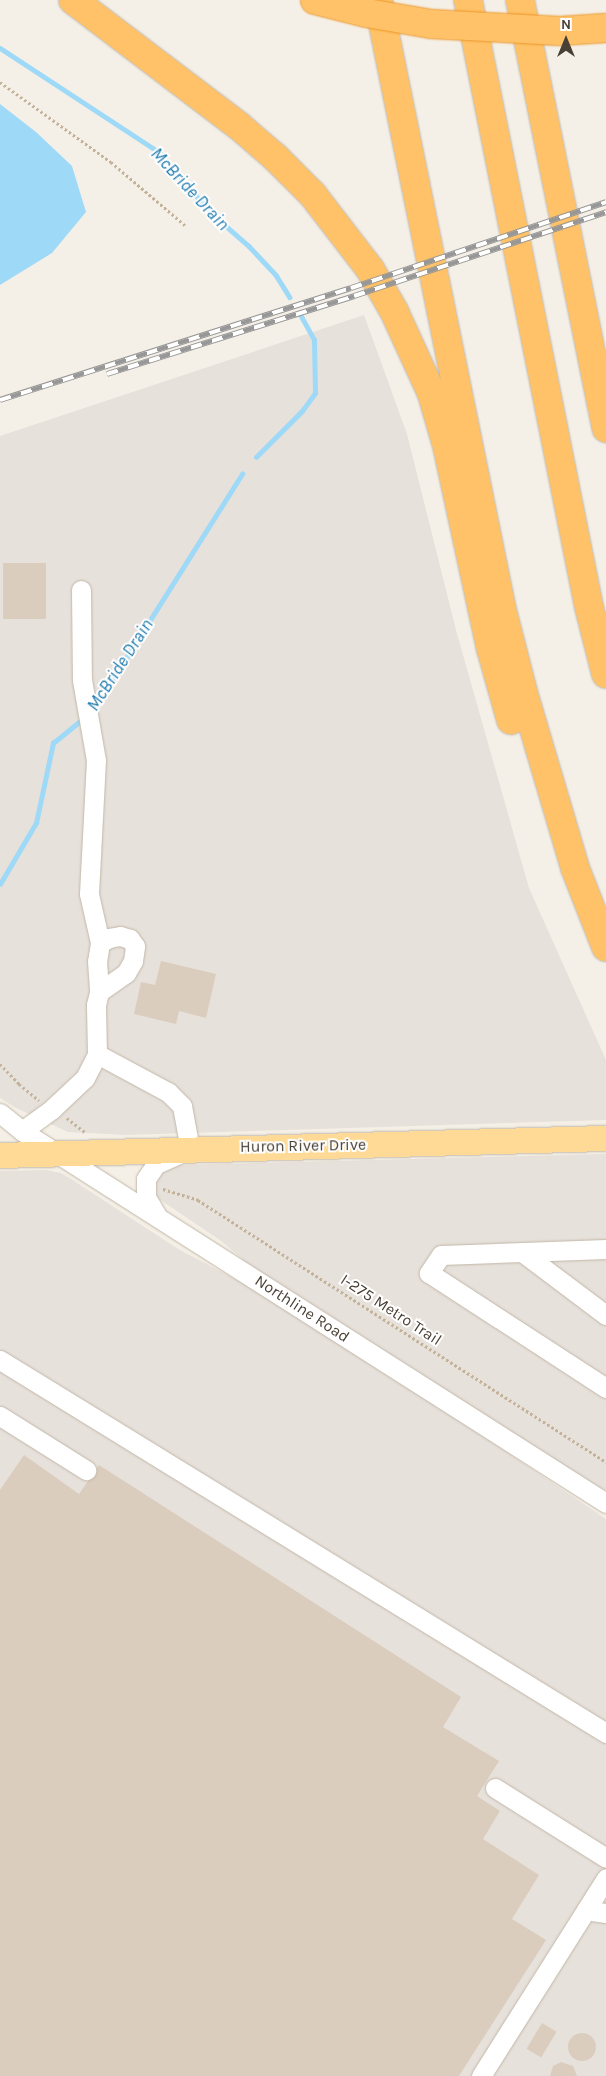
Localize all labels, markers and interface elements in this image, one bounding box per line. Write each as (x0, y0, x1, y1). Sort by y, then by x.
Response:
north arrow (541, 15, 591, 65)
text: N (561, 16, 571, 33)
water label: McBride Drain (146, 143, 234, 235)
water label: McBride Drain (82, 615, 158, 715)
street label: Huron River Drive (240, 1135, 366, 1157)
street label: I-275 Metro Trail (337, 1270, 445, 1350)
street label: Northline Road (251, 1271, 353, 1347)

